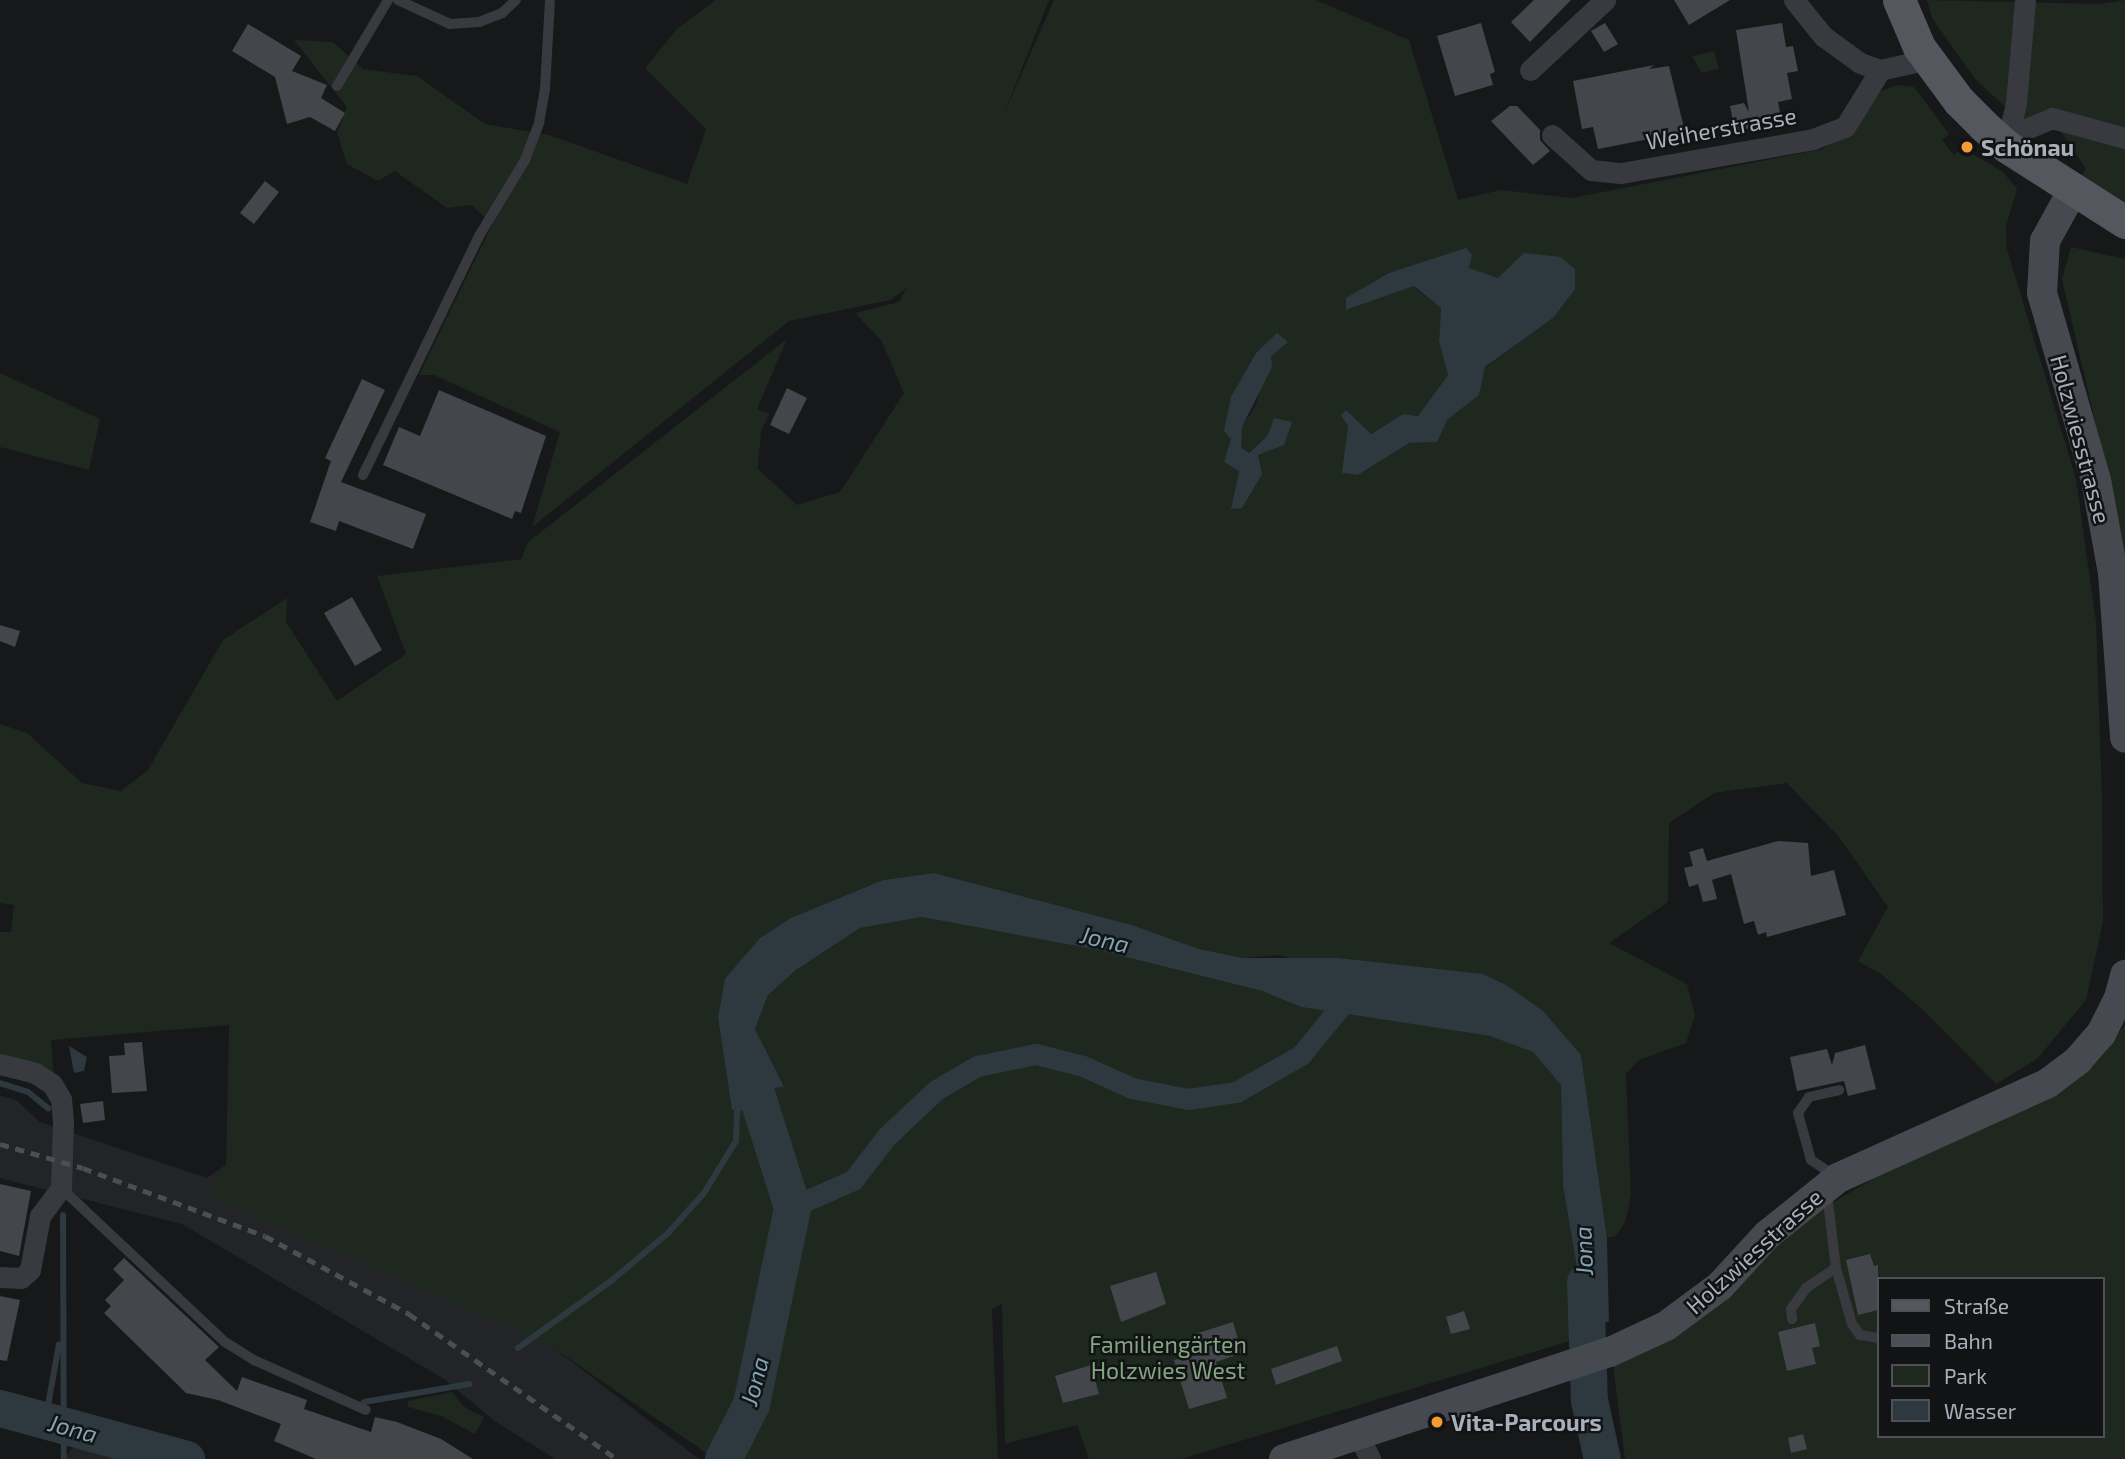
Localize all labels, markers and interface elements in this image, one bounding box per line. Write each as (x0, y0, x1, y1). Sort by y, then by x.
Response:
street label: Weiherstrasse (1644, 101, 1798, 155)
place label: Schönau (1981, 133, 2074, 161)
marker: Schönau (1959, 139, 1975, 155)
street label: Holzwiesstrasse (2045, 352, 2117, 526)
water label: Jona (1078, 919, 1132, 959)
street label: Holzwiesstrasse (1680, 1183, 1828, 1319)
water label: Jona (1568, 1226, 1598, 1276)
legend (1876, 1277, 2104, 1438)
text: Straße (1944, 1293, 2009, 1318)
text: Bahn (1944, 1328, 1993, 1353)
park label: Familiengärten Holzwies West (1089, 1330, 1247, 1384)
water label: Jona (734, 1353, 774, 1409)
text: Park (1944, 1363, 1987, 1388)
text: Wasser (1944, 1398, 2016, 1423)
water label: Jona (45, 1408, 101, 1448)
place label: Vita-Parcours (1451, 1408, 1602, 1436)
marker: Vita-Parcours (1429, 1414, 1445, 1430)

